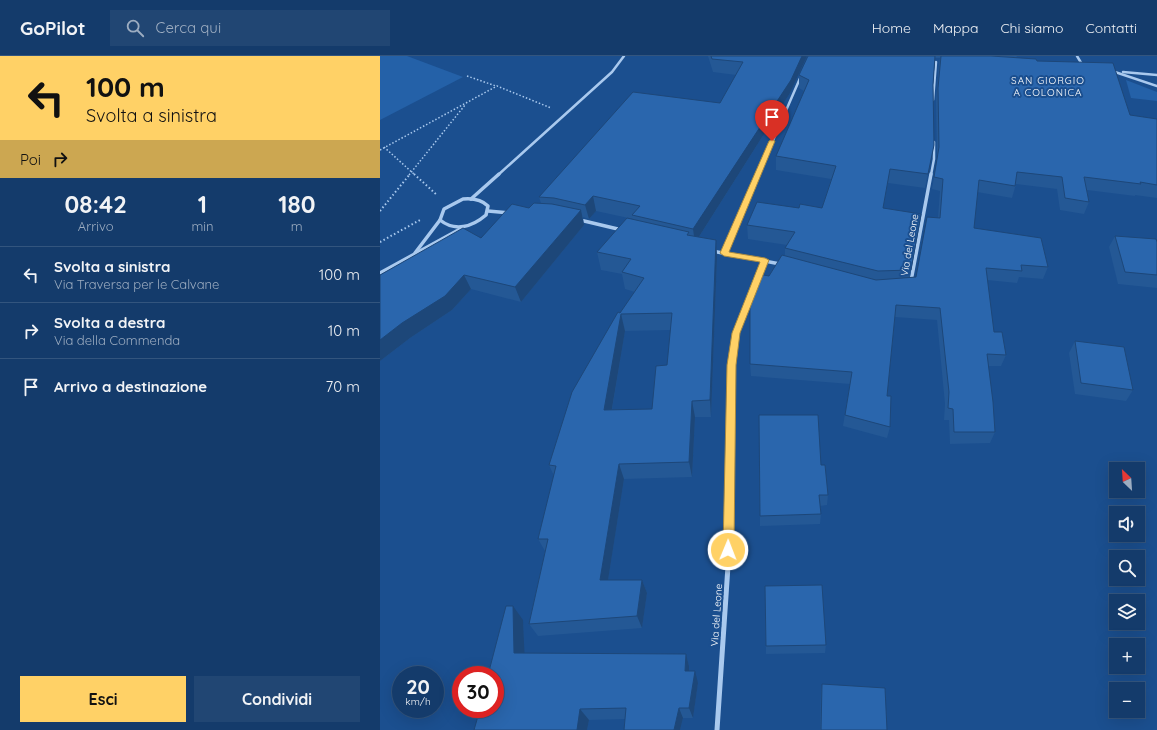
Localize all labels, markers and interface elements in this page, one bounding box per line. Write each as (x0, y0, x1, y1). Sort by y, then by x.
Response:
search box (110, 10, 390, 46)
text: GoPilot (20, 16, 86, 40)
icon: search (124, 17, 146, 39)
text: Cerca qui (156, 18, 221, 37)
text: Home (872, 19, 911, 37)
text: Mappa (933, 19, 978, 37)
text: Chi siamo (1000, 19, 1064, 37)
text: Contatti (1086, 19, 1137, 37)
text: 100 m (86, 69, 165, 104)
icon: left (20, 72, 72, 124)
district label: SAN GIORGIO A COLONICA (1011, 74, 1085, 99)
pin (755, 100, 789, 141)
text: Svolta a sinistra (86, 104, 217, 127)
icon: arrive (761, 106, 783, 128)
icon: right (49, 148, 71, 170)
text: Poi (20, 150, 41, 169)
text: 08:42 (65, 189, 127, 219)
text: 1 (198, 189, 207, 219)
text: 180 (278, 189, 315, 219)
street label: Via del Leone (898, 213, 921, 277)
text: Arrivo (78, 218, 114, 234)
text: min (191, 218, 214, 234)
text: m (291, 218, 303, 234)
text: Svolta a sinistra (54, 257, 170, 276)
icon: left (20, 264, 42, 286)
text: 100 m (319, 265, 360, 284)
text: Via Traversa per le Calvane (54, 276, 219, 292)
text: Svolta a destra (54, 313, 165, 332)
icon: right (20, 320, 42, 342)
text: 10 m (328, 321, 360, 340)
text: Via della Commenda (54, 332, 180, 348)
icon: arrive (20, 376, 42, 398)
text: Arrivo a destinazione (54, 377, 207, 396)
text: 70 m (326, 377, 360, 396)
north arrow (1109, 462, 1145, 498)
map controls (1109, 462, 1145, 718)
button: sound (1109, 506, 1145, 542)
position arrow (707, 529, 749, 571)
button: search (1109, 550, 1145, 586)
street label: Via del Leone (708, 583, 725, 647)
button: layers (1109, 594, 1145, 630)
button: + (1109, 638, 1145, 674)
speed limit sign: 30 (452, 666, 504, 718)
text: 20 (406, 674, 430, 699)
button: Esci (20, 676, 186, 722)
button: Condividi (194, 676, 360, 722)
button: − (1109, 682, 1145, 718)
text: km/h (405, 695, 431, 708)

